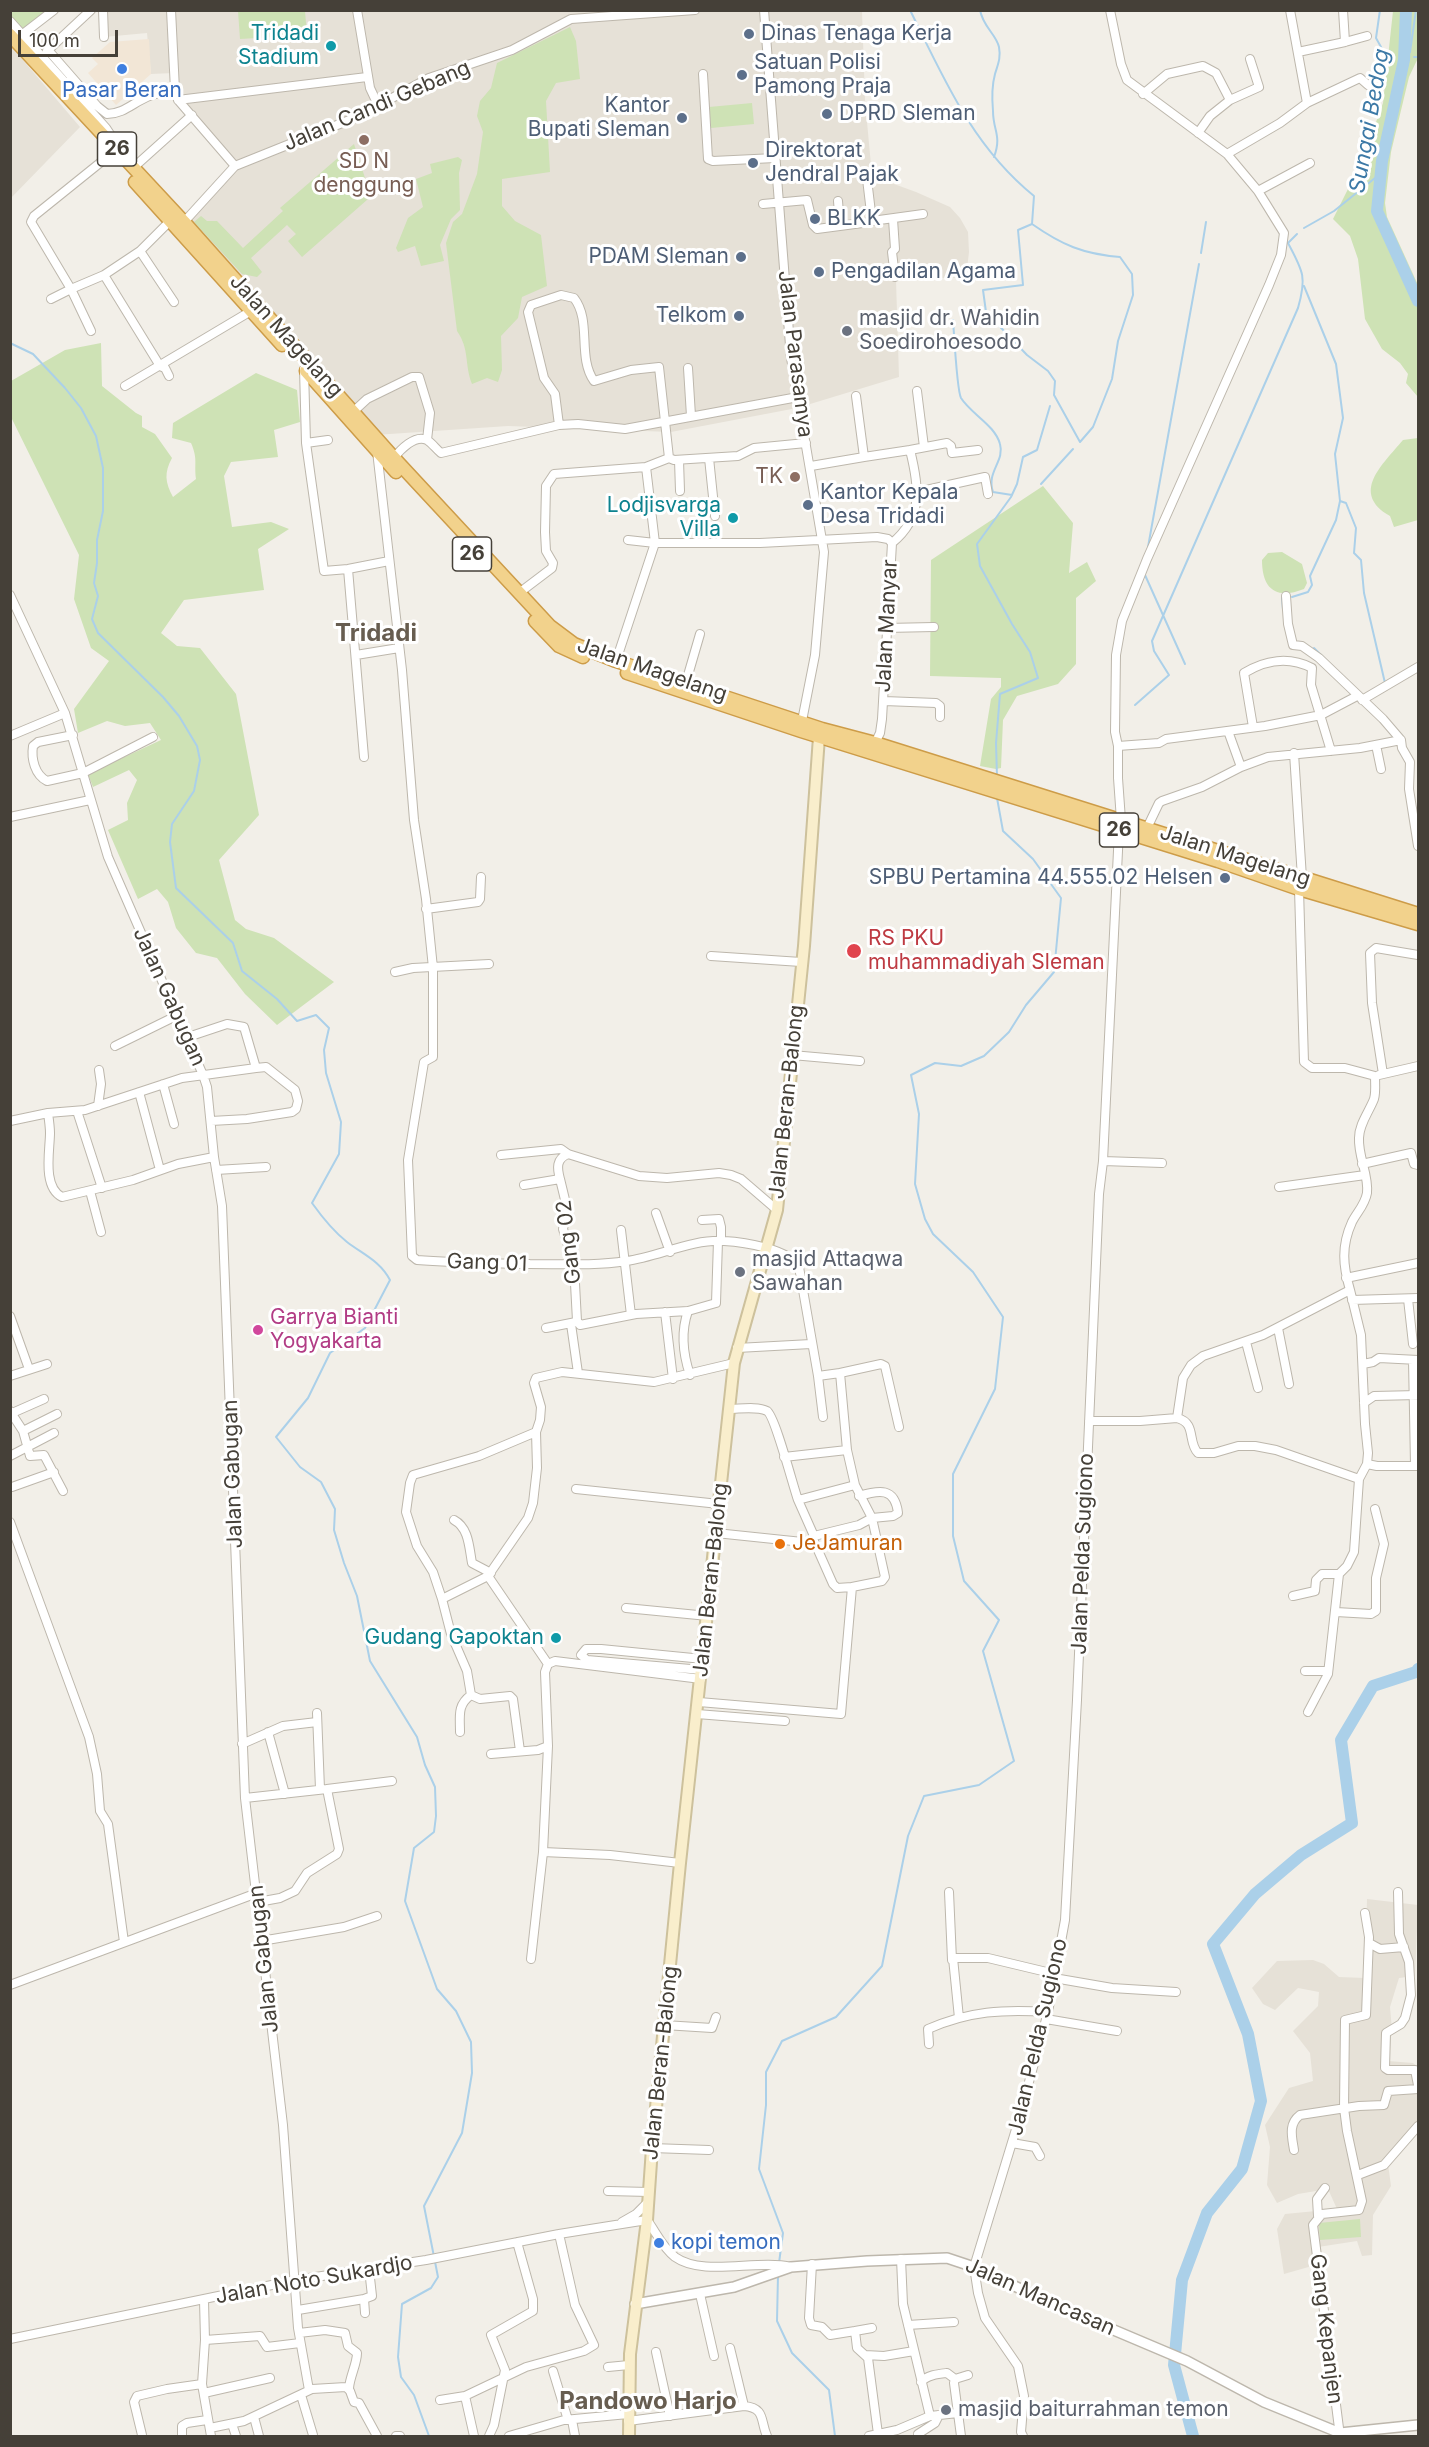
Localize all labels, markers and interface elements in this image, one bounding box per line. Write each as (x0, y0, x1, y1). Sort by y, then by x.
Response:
scale bar (21, 18, 122, 56)
place label: Tridadi Stadium (238, 21, 319, 71)
place label: Dinas Tenaga Kerja (761, 21, 952, 47)
marker: Dinas Tenaga Kerja (742, 27, 756, 41)
text: 100 m (29, 30, 80, 51)
marker: Tridadi Stadium (324, 39, 338, 53)
water label: Sungai Bedog (1344, 47, 1396, 195)
place label: Satuan Polisi Pamong Praja (754, 50, 891, 100)
street label: Jalan Candi Gebang (280, 55, 474, 157)
marker: Pasar Beran (115, 62, 129, 76)
marker: Satuan Polisi Pamong Praja (735, 68, 749, 82)
place label: Pasar Beran (62, 78, 182, 104)
place label: Kantor Bupati Sleman (528, 93, 670, 143)
place label: DPRD Sleman (839, 101, 976, 127)
marker: DPRD Sleman (820, 107, 834, 121)
marker: Kantor Bupati Sleman (675, 111, 689, 125)
road number: 26 (98, 132, 136, 166)
marker: SD N denggung (357, 133, 371, 147)
place label: Direktorat Jendral Pajak (765, 138, 899, 188)
place label: SD N denggung (314, 149, 414, 199)
marker: Direktorat Jendral Pajak (746, 156, 760, 170)
place label: BLKK (827, 206, 881, 232)
marker: BLKK (808, 212, 822, 226)
place label: PDAM Sleman (588, 244, 729, 270)
marker: PDAM Sleman (734, 250, 748, 264)
place label: Pengadilan Agama (831, 259, 1016, 285)
marker: Pengadilan Agama (812, 265, 826, 279)
street label: Jalan Magelang (224, 269, 348, 403)
street label: Jalan Parasamya (772, 269, 818, 439)
place label: Telkom (656, 303, 727, 329)
place label: masjid dr. Wahidin Soedirohoesodo (859, 306, 1040, 356)
marker: Telkom (732, 309, 746, 323)
marker: masjid dr. Wahidin Soedirohoesodo (840, 324, 854, 338)
place label: TK (755, 464, 783, 490)
marker: TK (788, 470, 802, 484)
place label: Kantor Kepala Desa Tridadi (820, 480, 959, 530)
place label: Lodjisvarga Villa (607, 493, 721, 543)
marker: Kantor Kepala Desa Tridadi (801, 498, 815, 512)
marker: Lodjisvarga Villa (726, 511, 740, 525)
road number: 26 (452, 537, 492, 571)
street label: Jalan Manyar (871, 559, 903, 693)
district label: Tridadi (335, 620, 417, 648)
street label: Jalan Magelang (574, 633, 730, 707)
road number: 26 (1100, 813, 1138, 847)
street label: Jalan Magelang (1156, 820, 1314, 892)
place label: SPBU Pertamina 44.555.02 Helsen (869, 865, 1213, 891)
marker: SPBU Pertamina 44.555.02 Helsen (1218, 871, 1232, 885)
street label: Jalan Gabugan (127, 924, 211, 1070)
place label: RS PKU muhammadiyah Sleman (868, 926, 1105, 976)
marker: RS PKU muhammadiyah Sleman (845, 942, 863, 960)
street label: Jalan Beran-Balong (764, 1004, 810, 1200)
street label: Gang 02 (551, 1198, 587, 1286)
place label: masjid Attaqwa Sawahan (752, 1247, 903, 1297)
street label: Gang 01 (446, 1249, 528, 1277)
marker: masjid Attaqwa Sawahan (733, 1265, 747, 1279)
place label: Garrya Bianti Yogyakarta (270, 1305, 398, 1355)
marker: Garrya Bianti Yogyakarta (251, 1323, 265, 1337)
street label: Jalan Gabugan (218, 1399, 248, 1549)
street label: Jalan Pelda Sugiono (1067, 1453, 1099, 1655)
street label: Jalan Beran-Balong (688, 1482, 734, 1678)
place label: JeJamuran (792, 1531, 903, 1557)
marker: JeJamuran (773, 1537, 787, 1551)
place label: Gudang Gapoktan (364, 1625, 544, 1651)
marker: Gudang Gapoktan (549, 1631, 563, 1645)
street label: Jalan Gabugan (244, 1884, 284, 2034)
street label: Jalan Pelda Sugiono (1003, 1936, 1073, 2138)
street label: Jalan Beran-Balong (638, 1965, 684, 2161)
place label: kopi temon (671, 2230, 781, 2256)
marker: kopi temon (652, 2236, 666, 2250)
street label: Jalan Noto Sukardjo (213, 2250, 415, 2310)
street label: Gang Kepanjen (1304, 2252, 1348, 2406)
street label: Jalan Mancasan (961, 2253, 1119, 2341)
district label: Pandowo Harjo (559, 2388, 737, 2416)
place label: masjid baiturrahman temon (958, 2397, 1229, 2423)
marker: masjid baiturrahman temon (939, 2403, 953, 2417)

